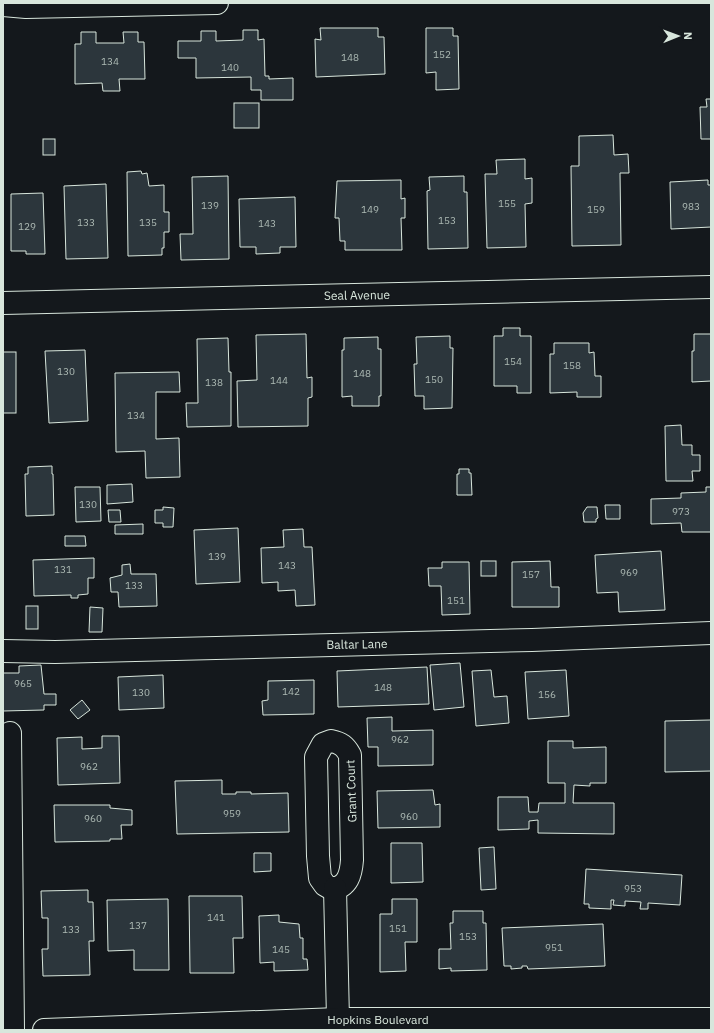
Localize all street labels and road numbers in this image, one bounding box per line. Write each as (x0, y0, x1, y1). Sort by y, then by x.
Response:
street label: Seal Avenue (324, 287, 391, 303)
street label: Baltar Lane (326, 636, 388, 652)
street label: Grant Court (342, 759, 360, 823)
street label: Hopkins Boulevard (327, 1012, 429, 1027)

